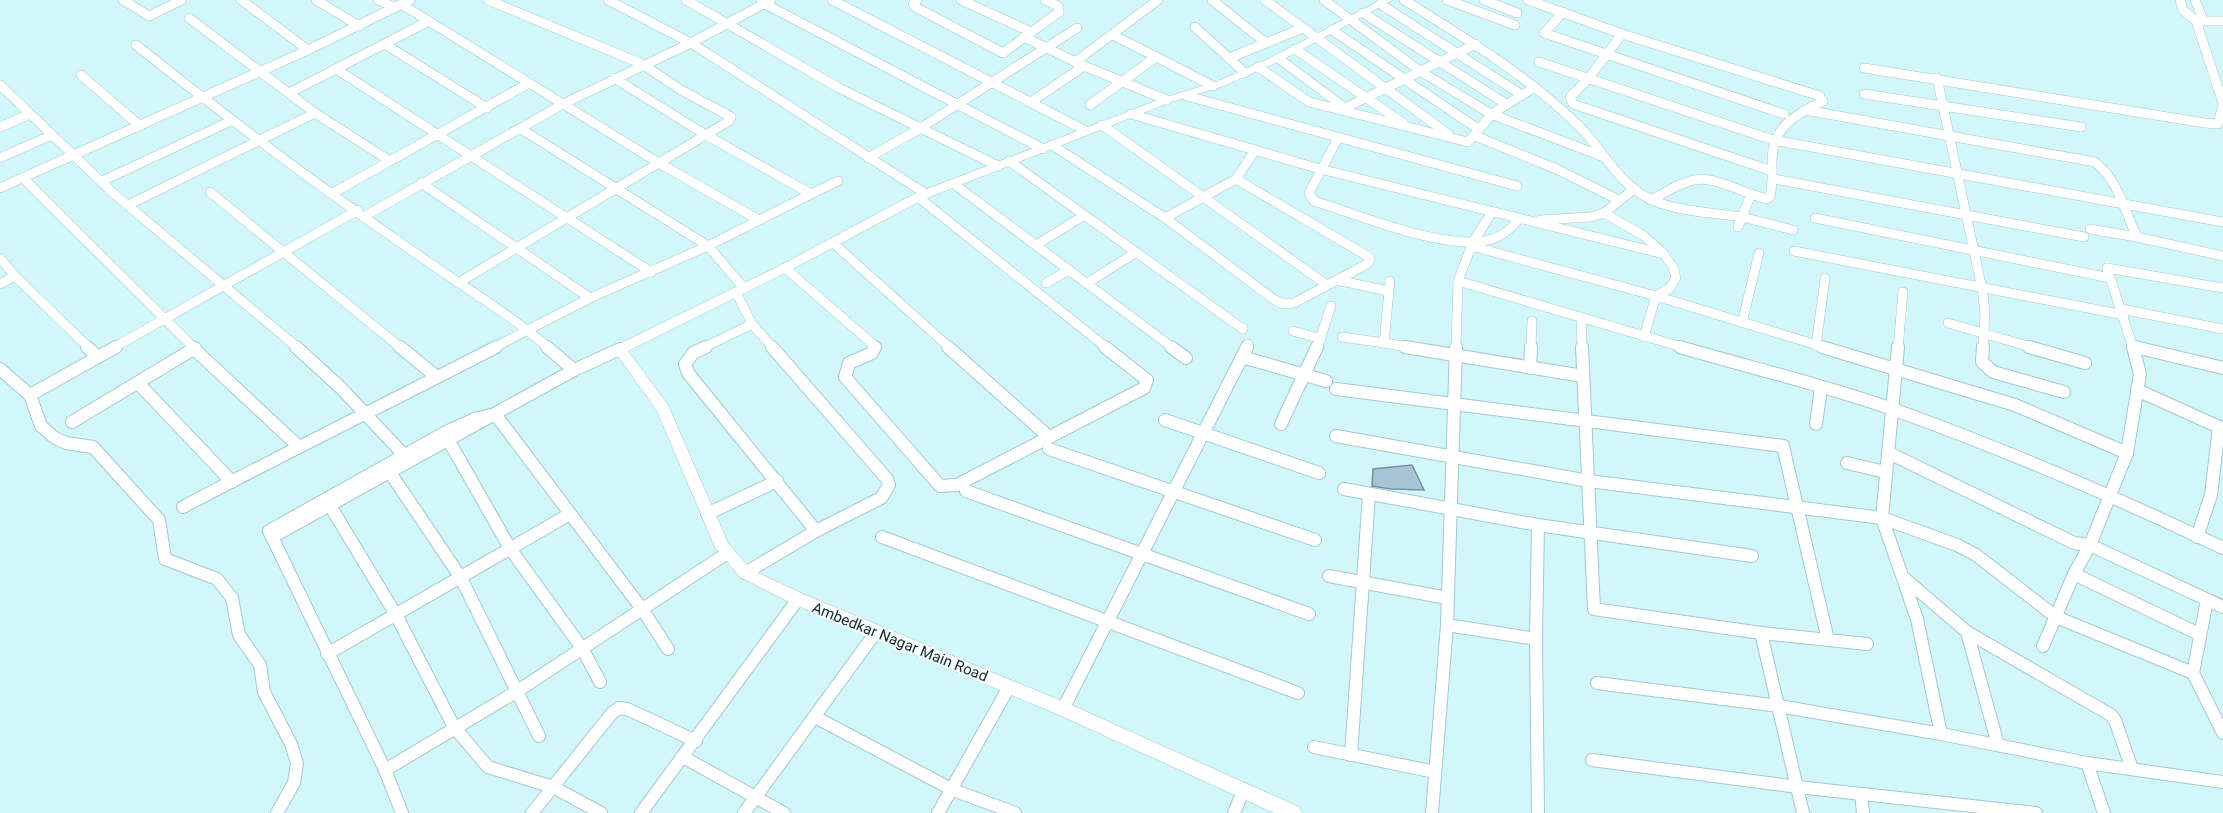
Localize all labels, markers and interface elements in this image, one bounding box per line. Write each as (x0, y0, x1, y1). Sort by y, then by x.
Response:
street label: Ambedkar Nagar Main Road (810, 598, 990, 686)

